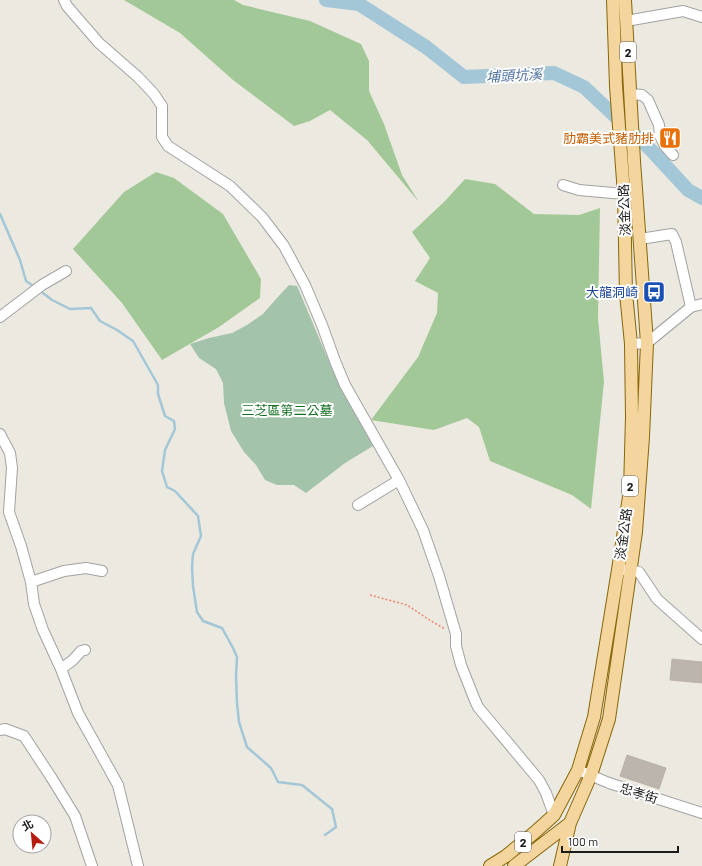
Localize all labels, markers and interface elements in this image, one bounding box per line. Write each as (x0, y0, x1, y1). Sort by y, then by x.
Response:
road number: 2 (620, 42, 636, 62)
water label: 埔頭坑溪 (486, 65, 544, 85)
restaurant icon: 肋霸美式豬肋排 (657, 125, 683, 151)
place label: 肋霸美式豬肋排 (563, 130, 654, 146)
street label: 淡金公路 (615, 184, 633, 236)
bus stop icon: 大龍洞崎 (641, 279, 667, 305)
place label: 大龍洞崎 (586, 284, 638, 300)
park label: 三芝區第二公墓 (241, 402, 333, 418)
road number: 2 (622, 476, 638, 496)
street label: 淡金公路 (611, 507, 635, 561)
street label: 忠孝街 (618, 780, 660, 806)
north arrow (12, 814, 52, 854)
text: 北 (19, 816, 35, 833)
scale bar (562, 828, 678, 854)
road number: 2 (515, 832, 531, 852)
text: 100 m (568, 834, 598, 848)

